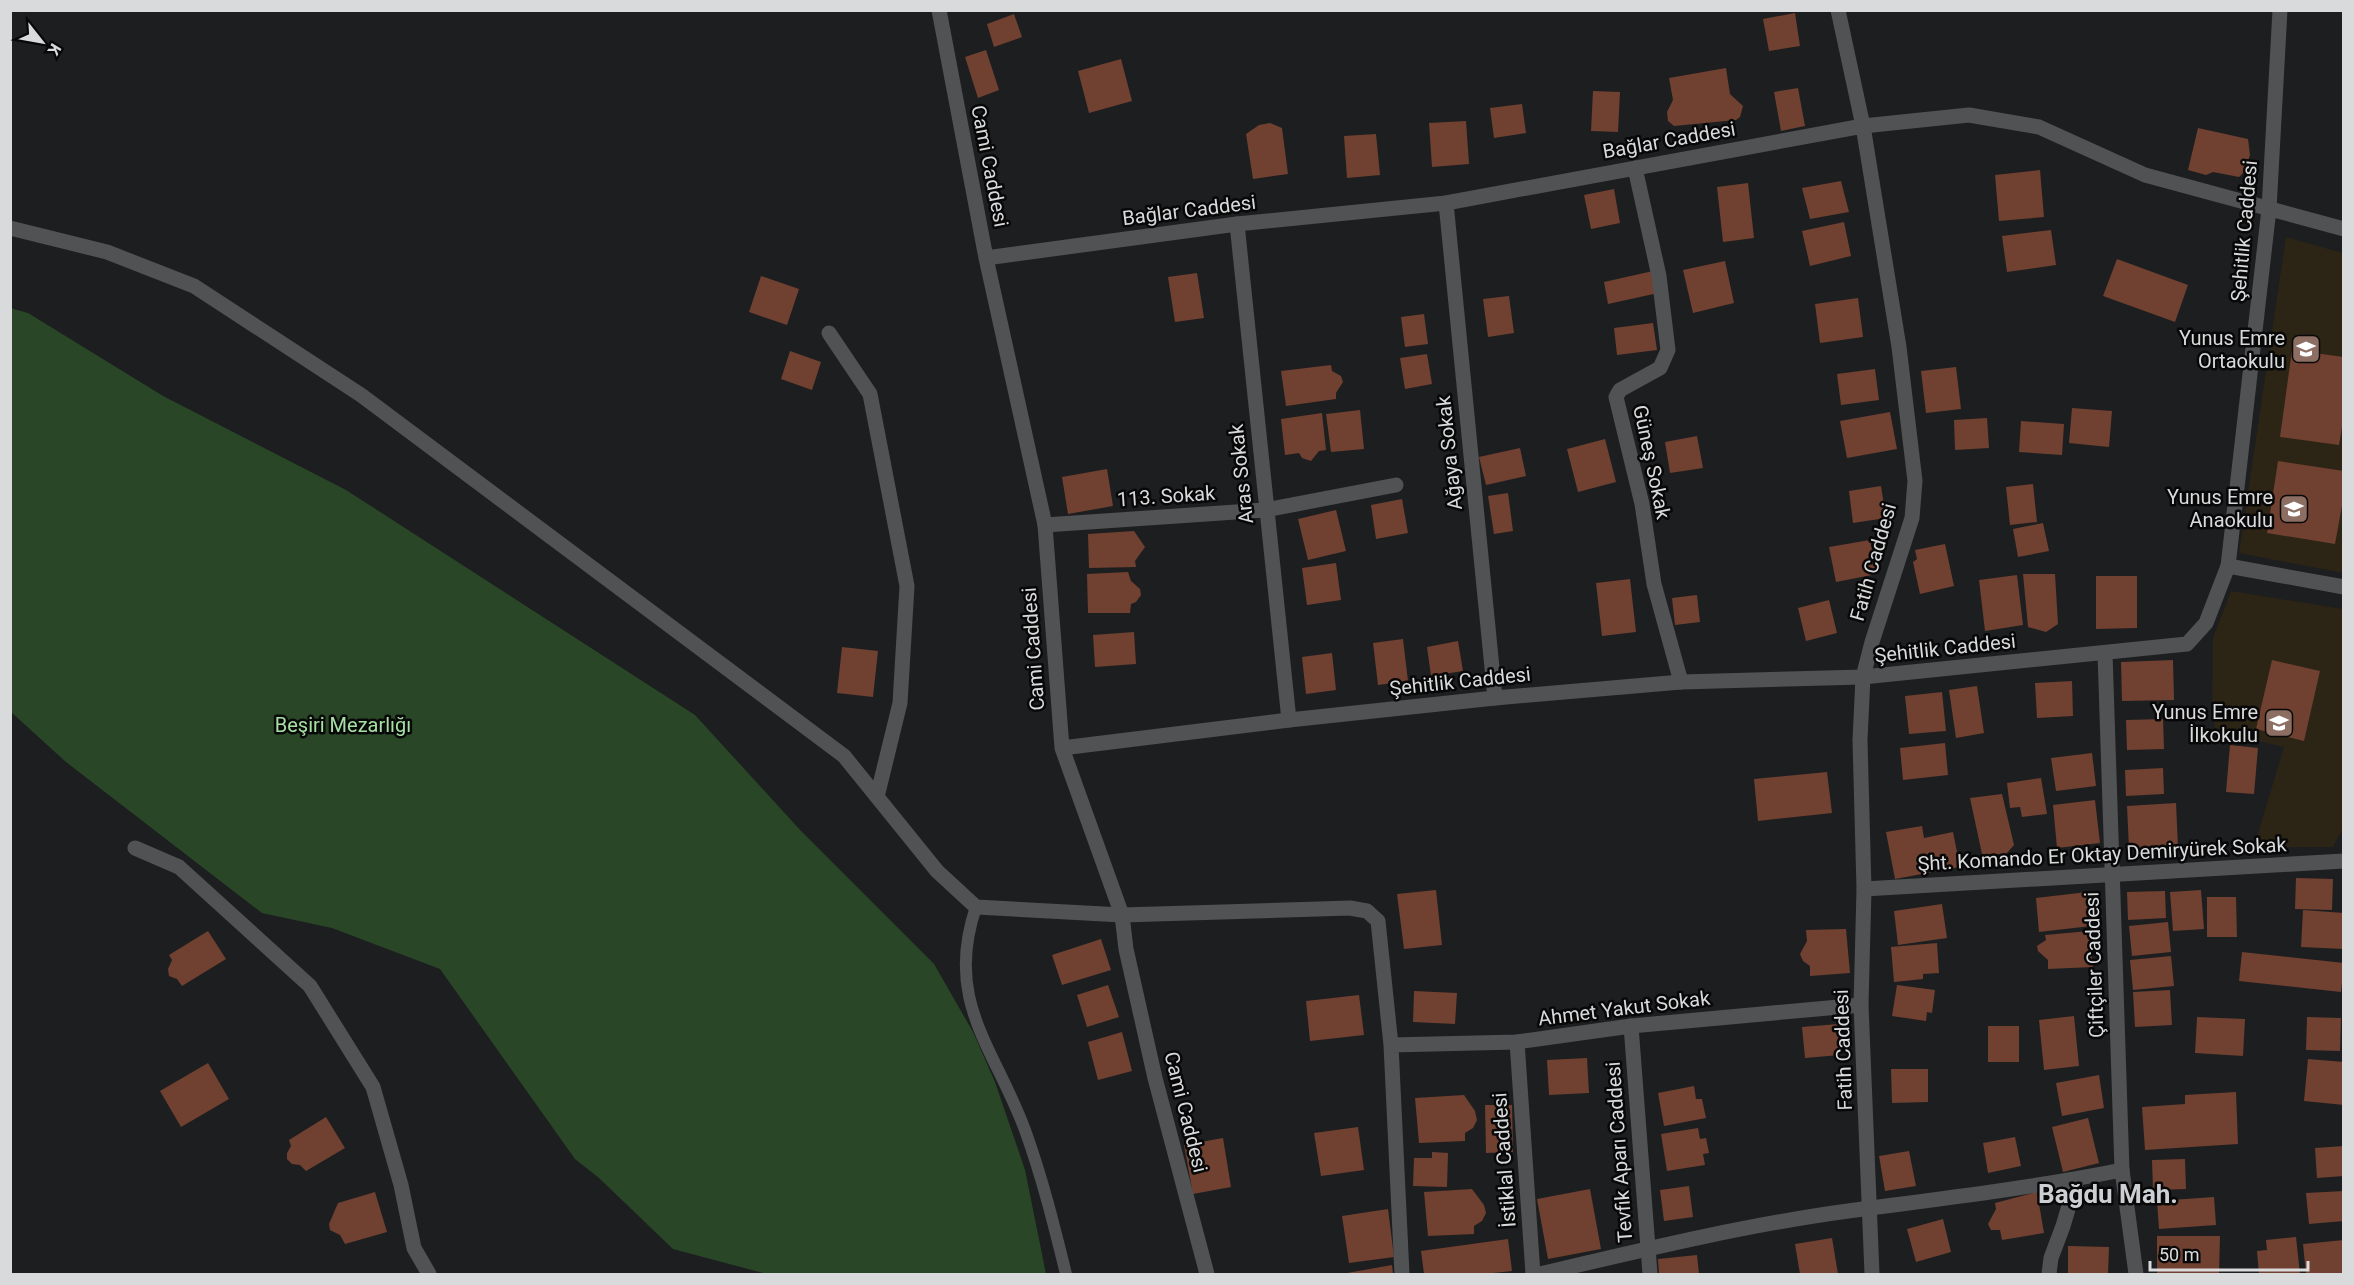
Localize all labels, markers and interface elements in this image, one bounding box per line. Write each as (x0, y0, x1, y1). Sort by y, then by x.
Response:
north arrow (12, 12, 72, 72)
text: K (43, 40, 65, 59)
street label: Cami Caddesi (966, 103, 1014, 229)
street label: Bağlar Caddesi (1601, 117, 1737, 163)
street label: Şehitlik Caddesi (2226, 159, 2262, 303)
street label: Bağlar Caddesi (1121, 190, 1257, 230)
place label: Yunus Emre Ortaokulu (2179, 326, 2285, 373)
school or university icon: Yunus Emre Ortaokulu (2290, 333, 2322, 365)
street label: Ağaya Sokak (1431, 394, 1467, 511)
street label: Güneş Sokak (1628, 403, 1676, 522)
street label: Aras Sokak (1224, 422, 1258, 525)
street label: 113. Sokak (1116, 481, 1217, 511)
place label: Yunus Emre Anaokulu (2167, 485, 2273, 532)
school or university icon: Yunus Emre Anaokulu (2278, 493, 2310, 525)
street label: Fatih Caddesi (1845, 500, 1901, 624)
street label: Cami Caddesi (1017, 587, 1049, 711)
street label: Şehitlik Caddesi (1873, 629, 2017, 667)
street label: Şehitlik Caddesi (1388, 662, 1532, 700)
place label: Yunus Emre İlkokulu (2152, 700, 2258, 747)
school or university icon: Yunus Emre İlkokulu (2263, 707, 2295, 739)
park label: Beşiri Mezarlığı (275, 713, 411, 737)
street label: Şht. Komando Er Oktay Demiryürek Sokak (1917, 832, 2288, 876)
street label: Çiftçiler Caddesi (2079, 892, 2109, 1038)
street label: Ahmet Yakut Sokak (1537, 985, 1712, 1030)
street label: Fatih Caddesi (1829, 989, 1857, 1111)
street label: Cami Caddesi (1159, 1049, 1213, 1175)
street label: Tevfik Aparı Caddesi (1601, 1061, 1637, 1243)
street label: İstiklal Caddesi (1487, 1092, 1521, 1228)
district label: Bağdu Mah. (2038, 1179, 2178, 1209)
scale bar (2150, 1234, 2308, 1272)
text: 50 m (2159, 1244, 2199, 1265)

